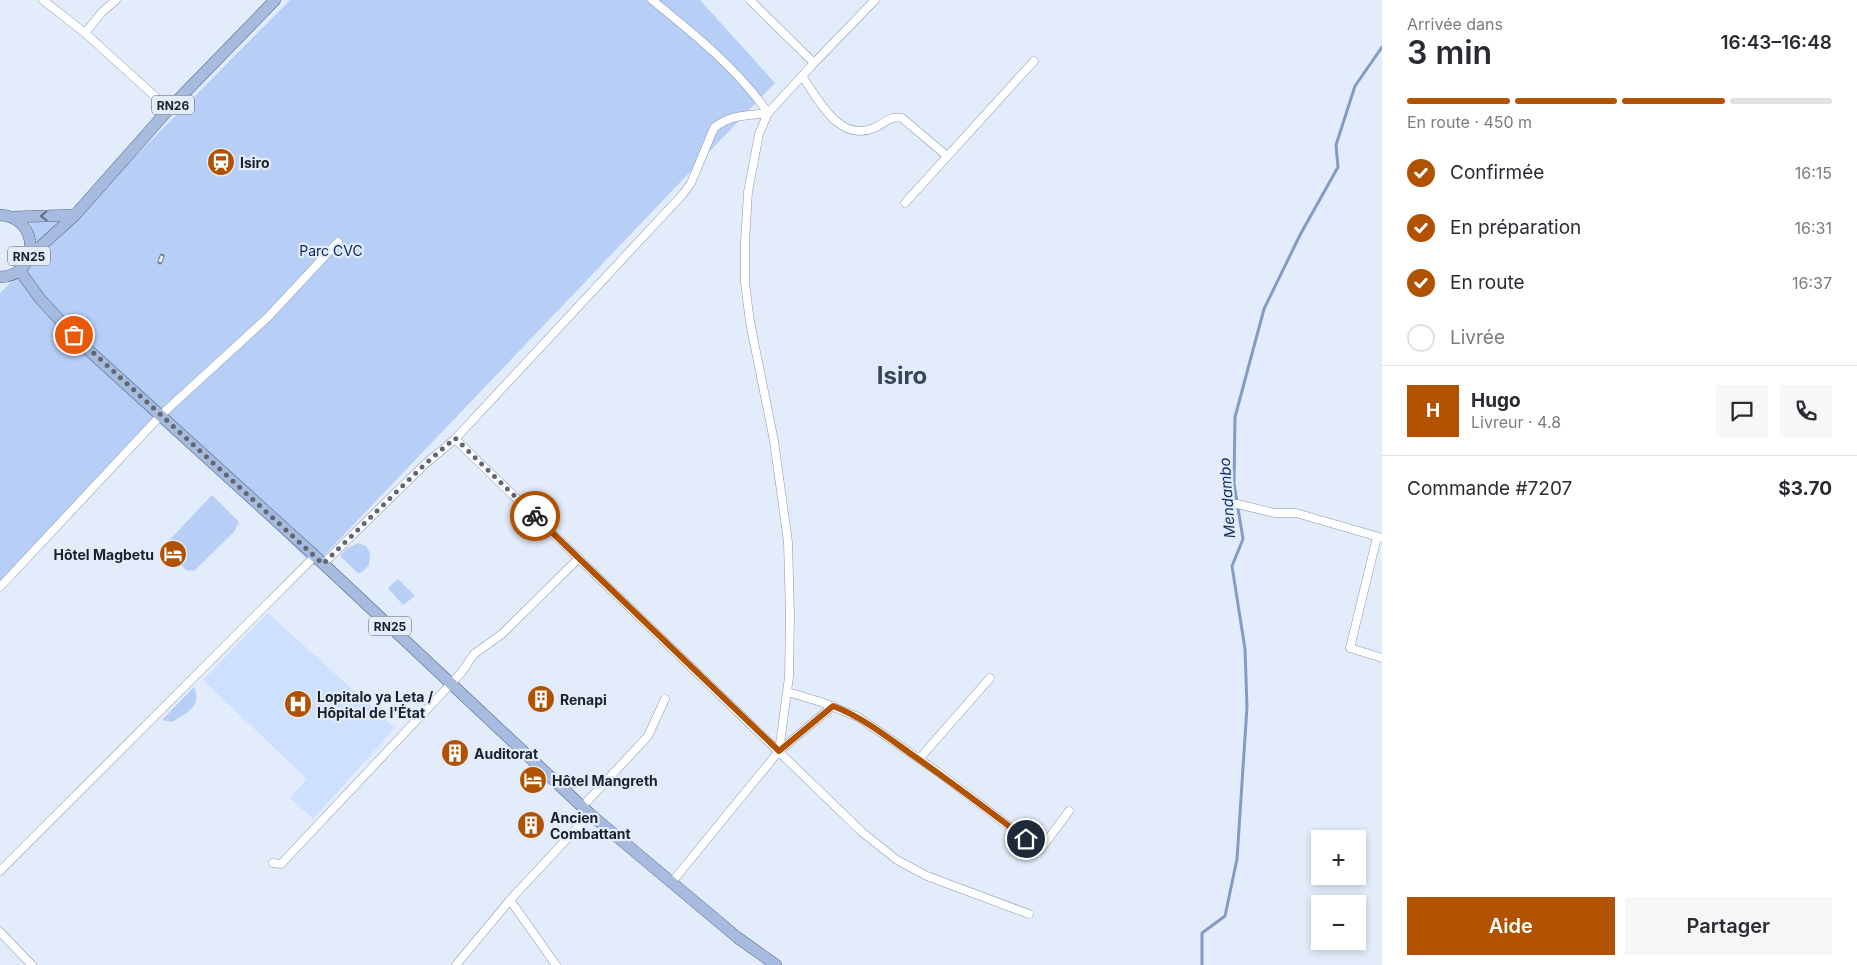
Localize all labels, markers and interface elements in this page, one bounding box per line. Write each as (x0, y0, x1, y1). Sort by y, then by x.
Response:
text: Arrivée dans (1407, 14, 1503, 34)
text: 16:43–16:48 (1720, 31, 1832, 54)
text: 3 min (1407, 33, 1492, 72)
road number: RN26 (152, 96, 194, 114)
text: En route · 450 m (1407, 112, 1532, 132)
station icon: Isiro (206, 147, 236, 177)
place label: Isiro (240, 154, 270, 171)
icon: check (1407, 159, 1435, 187)
text: Confirmée (1450, 161, 1544, 184)
text: 16:15 (1795, 163, 1832, 183)
one-way arrow (40, 211, 48, 222)
icon: check (1407, 214, 1435, 242)
text: En préparation (1450, 216, 1581, 239)
text: 16:31 (1795, 218, 1832, 238)
park label: Parc CVC (299, 242, 363, 259)
road number: RN25 (8, 247, 50, 266)
icon: check (1407, 269, 1435, 297)
text: En route (1450, 271, 1525, 294)
text: 16:37 (1792, 273, 1832, 293)
pin (53, 314, 95, 356)
icon: bag (60, 321, 88, 349)
text: Livrée (1450, 326, 1505, 349)
district label: Isiro (877, 361, 927, 390)
button: chat (1716, 385, 1768, 437)
button: phone (1780, 385, 1832, 437)
text: Hugo (1471, 389, 1521, 412)
text: H (1426, 399, 1440, 422)
text: Livreur · 4.8 (1471, 412, 1561, 432)
water label: Mendambo (1215, 457, 1239, 539)
text: Commande #7207 (1407, 477, 1572, 500)
text: $3.70 (1778, 477, 1832, 500)
courier (510, 491, 560, 541)
icon: bike (521, 502, 549, 530)
hotel icon: Hôtel Magbetu (158, 539, 188, 569)
place label: Hôtel Magbetu (53, 546, 154, 563)
road number: RN25 (369, 616, 411, 636)
building icon: Renapi (526, 684, 556, 714)
place label: Lopitalo ya Leta / Hôpital de l'État (317, 688, 434, 721)
hospital icon: Lopitalo ya Leta / Hôpital de l'État (283, 689, 313, 719)
place label: Renapi (560, 691, 607, 708)
building icon: Auditorat (440, 738, 470, 768)
place label: Auditorat (474, 745, 538, 762)
hotel icon: Hôtel Mangreth (518, 765, 548, 795)
place label: Hôtel Mangreth (552, 772, 658, 789)
place label: Ancien Combattant (550, 809, 631, 842)
building icon: Ancien Combattant (516, 810, 546, 840)
pin (1005, 818, 1047, 860)
icon: home (1012, 825, 1040, 853)
map controls (1311, 830, 1366, 950)
button: + (1311, 830, 1366, 885)
button: − (1311, 895, 1366, 950)
button: Aide (1407, 897, 1615, 955)
button: Partager (1625, 897, 1832, 955)

